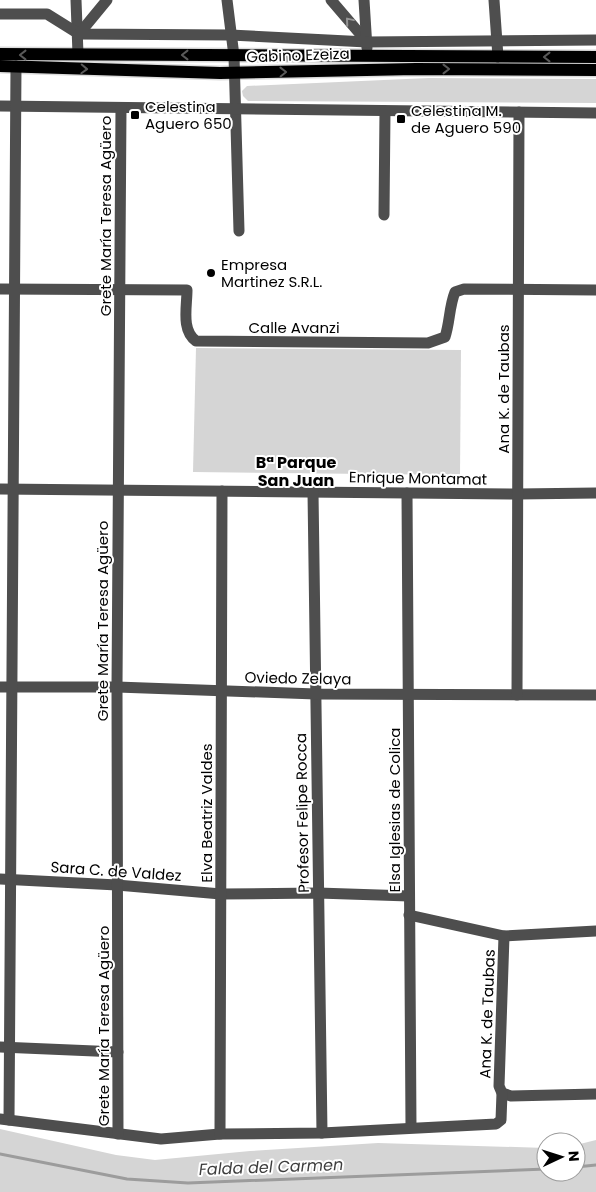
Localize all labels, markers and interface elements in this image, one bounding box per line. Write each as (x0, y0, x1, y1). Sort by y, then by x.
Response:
one-way arrow (346, 18, 354, 27)
street label: Gabino Ezeiza (246, 43, 350, 67)
one-way arrow (18, 49, 26, 60)
one-way arrow (181, 50, 188, 60)
one-way arrow (543, 52, 551, 62)
one-way arrow (80, 63, 88, 74)
one-way arrow (442, 64, 450, 74)
one-way arrow (280, 67, 287, 77)
place label: Celestina Aguero 650 (145, 96, 232, 134)
place label: Celestina M. de Aguero 590 (411, 100, 521, 138)
marker: Celestina Aguero 650 (129, 109, 141, 121)
marker: Celestina M. de Aguero 590 (395, 113, 407, 125)
street label: Grete María Teresa Agüero (95, 116, 116, 316)
place label: Empresa Martinez S.R.L. (221, 254, 322, 292)
marker: Empresa Martinez S.R.L. (205, 267, 217, 279)
street label: Calle Avanzi (248, 317, 340, 338)
street label: Ana K. de Taubas (493, 324, 514, 454)
district label: Bª Parque San Juan (256, 451, 336, 492)
street label: Enrique Montamat (349, 466, 487, 490)
street label: Grete María Teresa Agüero (92, 521, 113, 721)
street label: Oviedo Zelaya (244, 667, 352, 689)
street label: Elsa Iglesias de Colica (384, 728, 405, 892)
street label: Profesor Felipe Rocca (290, 733, 314, 893)
street label: Elva Beatriz Valdes (196, 743, 217, 883)
street label: Sara C. de Valdez (50, 856, 182, 886)
street label: Grete María Teresa Agüero (93, 926, 114, 1126)
street label: Ana K. de Taubas (474, 949, 500, 1079)
north arrow (536, 1132, 586, 1182)
text: N (564, 1150, 584, 1162)
water label: Falda del Carmen (198, 1153, 344, 1181)

